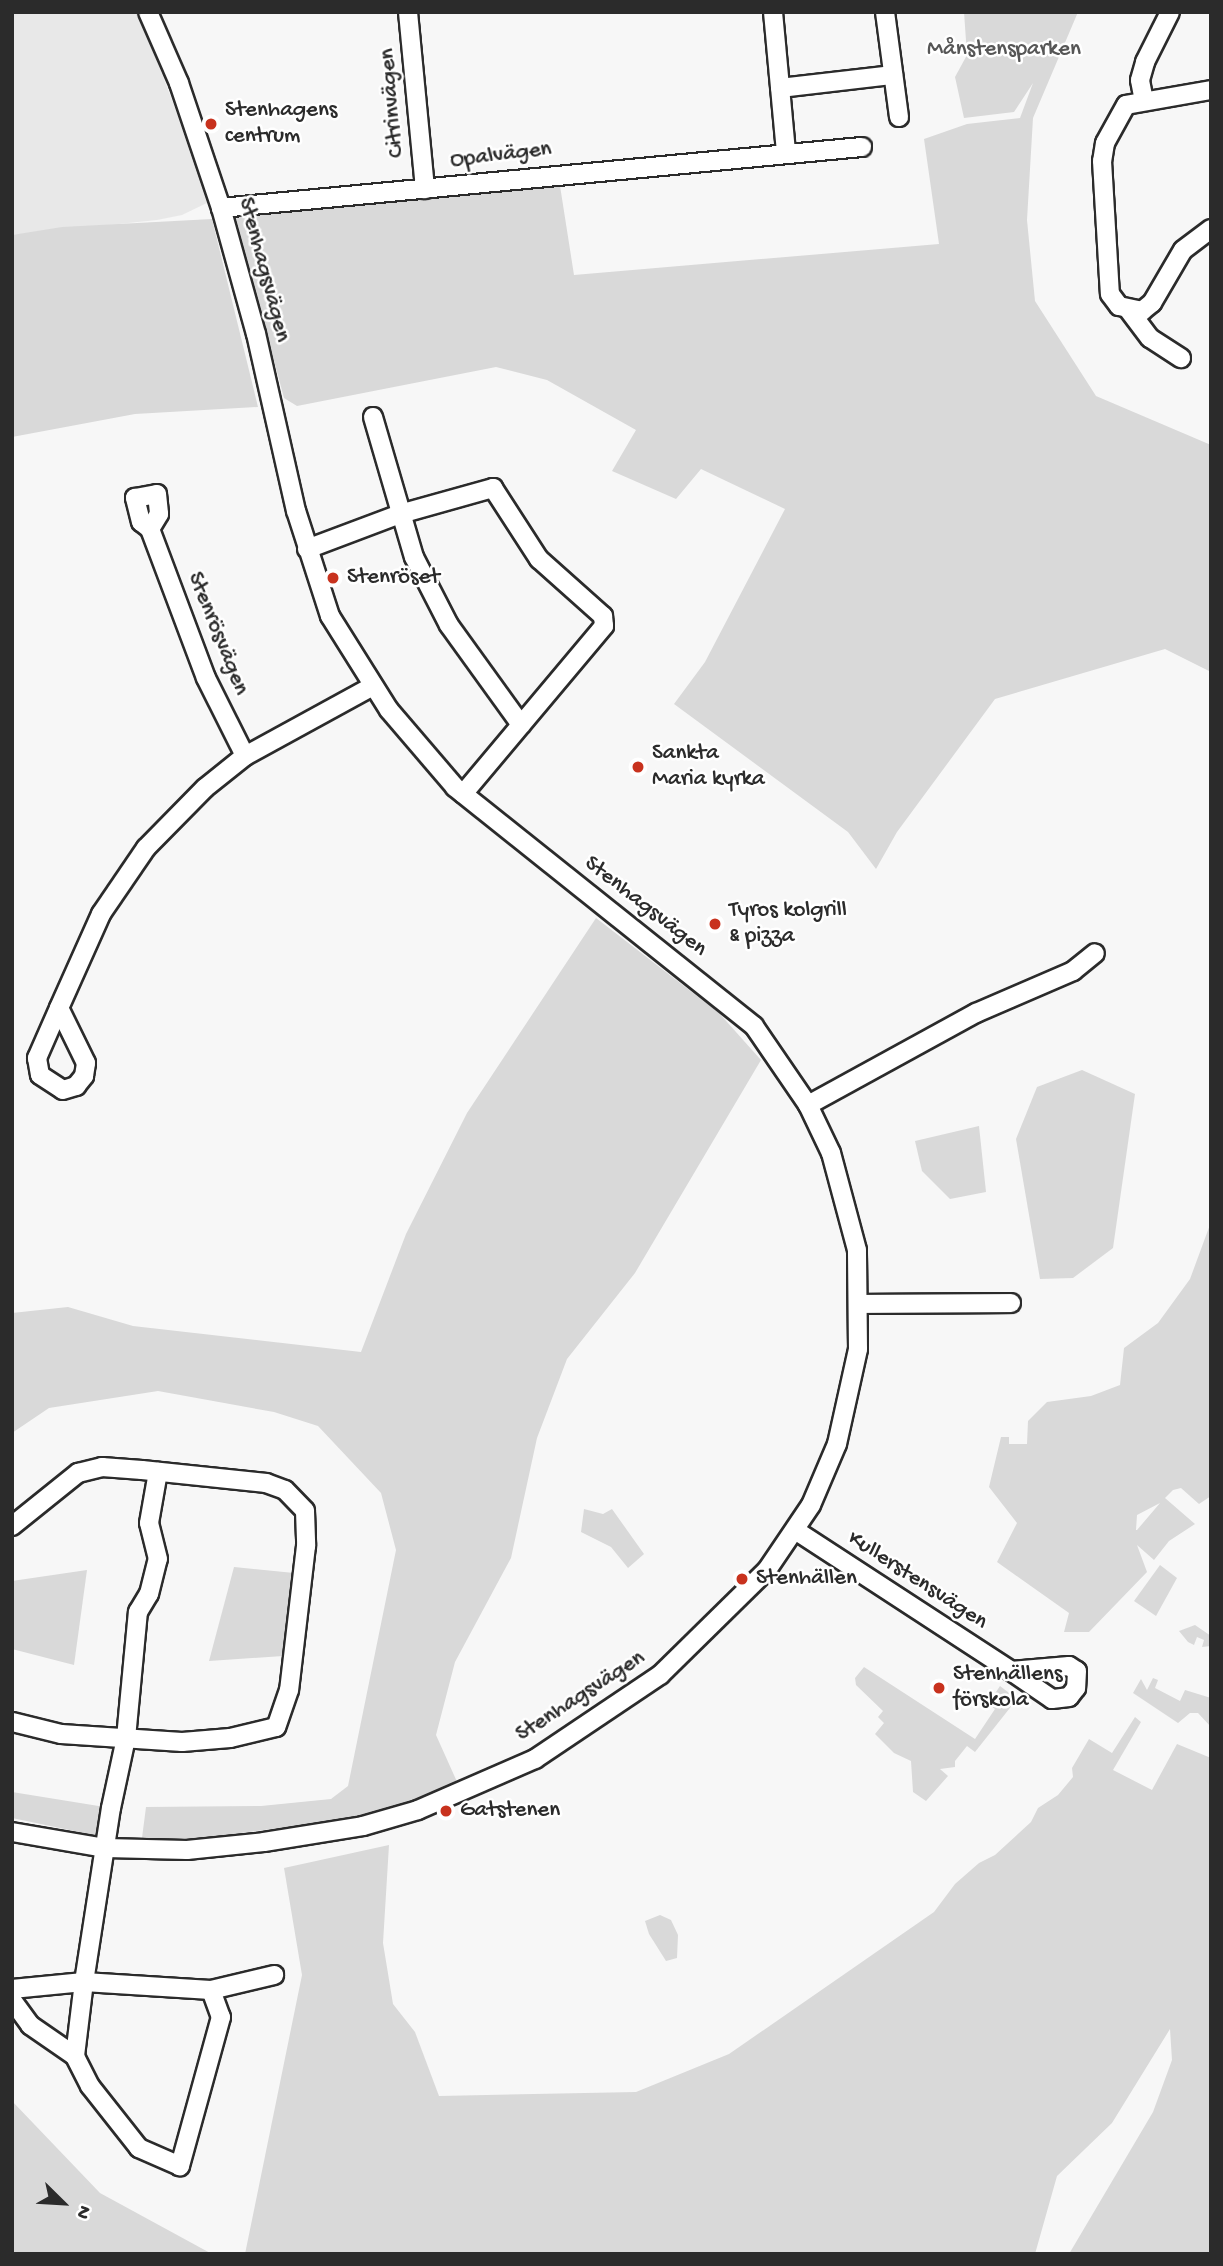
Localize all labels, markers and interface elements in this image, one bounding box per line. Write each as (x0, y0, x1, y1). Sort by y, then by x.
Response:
park label: Månstensparken (927, 36, 1081, 64)
street label: Citrinvägen (374, 47, 412, 159)
place label: Stenhagens centrum (225, 97, 337, 151)
marker: Stenhagens centrum (203, 116, 219, 132)
street label: Opalvägen (449, 136, 553, 176)
street label: Stenhagsvägen (230, 195, 296, 345)
place label: Stenröset (347, 564, 440, 592)
street label: Stenrösvägen (180, 568, 254, 700)
marker: Stenröset (325, 570, 341, 586)
place label: Sankta Maria kyrka (652, 740, 765, 794)
marker: Sankta Maria kyrka (630, 759, 646, 775)
street label: Stenhagsvägen (578, 850, 712, 964)
place label: Tyros kolgrill & pizza (729, 897, 847, 951)
marker: Tyros kolgrill & pizza (707, 916, 723, 932)
street label: Kullerstensvägen (842, 1525, 992, 1637)
place label: Stenhällen (756, 1565, 857, 1593)
marker: Stenhällen (734, 1571, 750, 1587)
street label: Stenhagsvägen (511, 1645, 651, 1749)
place label: Stenhällens förskola (953, 1661, 1062, 1715)
marker: Stenhällens förskola (931, 1680, 947, 1696)
place label: Gatstenen (460, 1797, 560, 1825)
marker: Gatstenen (438, 1803, 454, 1819)
north arrow (28, 2168, 98, 2238)
text: N (70, 2201, 96, 2222)

